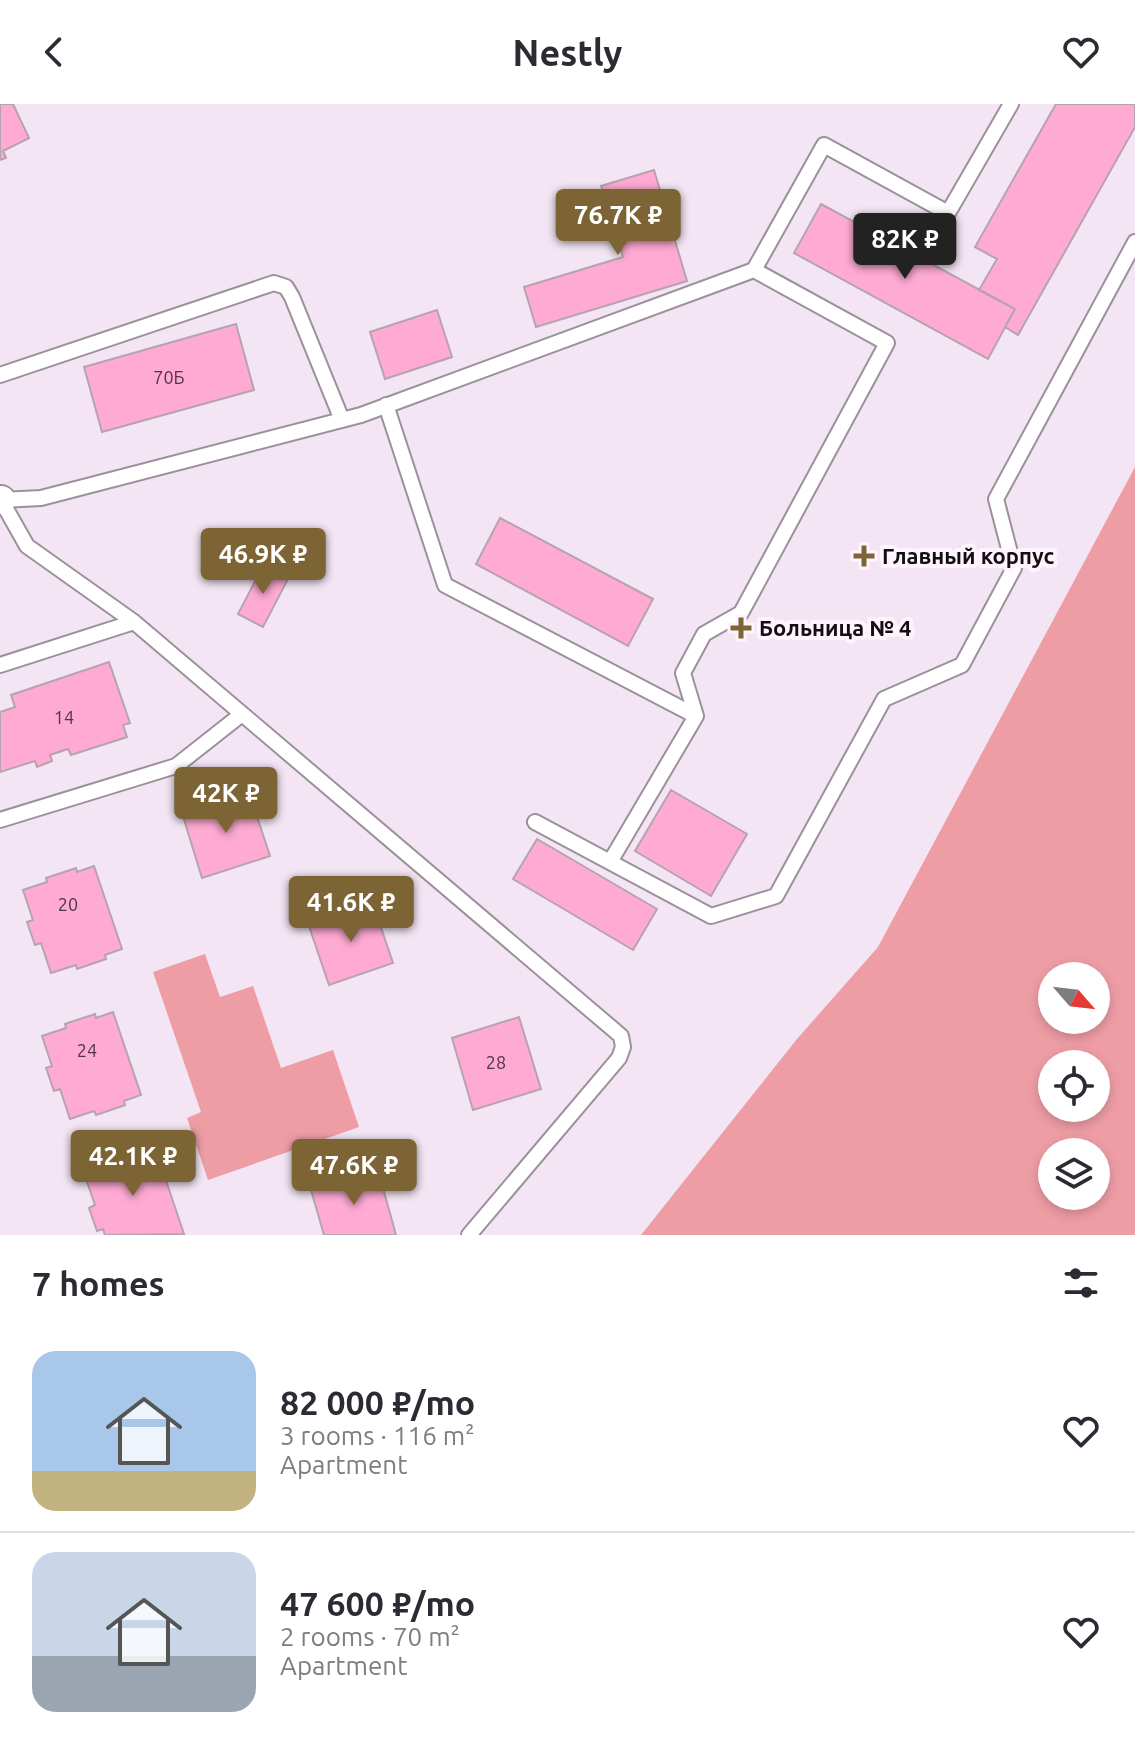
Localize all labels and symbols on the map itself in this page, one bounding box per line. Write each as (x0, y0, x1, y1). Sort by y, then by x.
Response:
pin: 76.7K ₽ (544, 189, 692, 257)
pin: 82K ₽ (849, 213, 961, 281)
house number: 70Б (153, 367, 185, 387)
pin: 46.9K ₽ (189, 528, 337, 596)
place label: Главный корпус (882, 543, 1055, 568)
marker: Главный корпус (853, 545, 875, 567)
place label: Больница № 4 (759, 615, 912, 640)
marker: Больница № 4 (730, 617, 752, 639)
house number: 14 (54, 707, 74, 727)
pin: 42K ₽ (170, 767, 282, 835)
pin: 41.6K ₽ (277, 876, 425, 944)
house number: 20 (58, 894, 78, 914)
north arrow (1038, 962, 1110, 1034)
house number: 24 (77, 1040, 97, 1060)
house number: 28 (486, 1052, 506, 1072)
pin: 42.1K ₽ (59, 1130, 207, 1198)
pin: 47.6K ₽ (280, 1139, 428, 1207)

